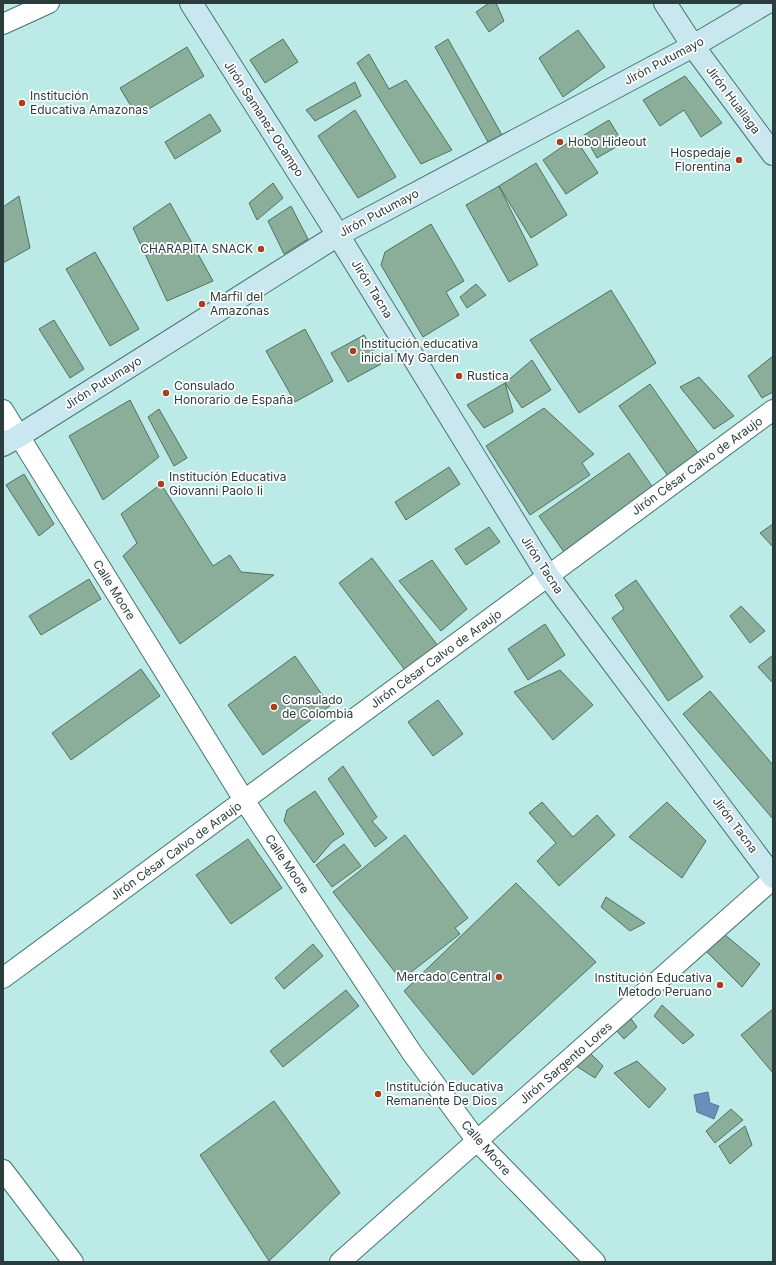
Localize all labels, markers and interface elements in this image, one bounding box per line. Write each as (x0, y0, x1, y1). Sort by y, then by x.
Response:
street label: Jirón Putumayo (621, 33, 706, 88)
street label: Jirón Samanez Ocampo (221, 58, 308, 180)
street label: Jirón Huallaga (703, 63, 764, 137)
place label: Institución Educativa Amazonas (30, 88, 148, 117)
marker: Institución Educativa Amazonas (17, 98, 27, 108)
place label: Hobo Hideout (568, 134, 646, 149)
marker: Hobo Hideout (555, 137, 565, 147)
place label: Hospedaje Florentina (670, 145, 731, 174)
marker: Hospedaje Florentina (734, 155, 744, 165)
street label: Jirón Putumayo (336, 185, 421, 240)
place label: CHARAPITA SNACK (140, 241, 253, 256)
marker: CHARAPITA SNACK (256, 244, 266, 254)
street label: Jirón Tacna (349, 257, 396, 321)
place label: Marfil del Amazonas (210, 289, 269, 318)
marker: Marfil del Amazonas (197, 299, 207, 309)
place label: Institución educativa inicial My Garden (361, 336, 478, 365)
marker: Institución educativa inicial My Garden (348, 346, 358, 356)
street label: Jirón Putumayo (61, 353, 144, 412)
place label: Rustica (467, 368, 509, 383)
marker: Rustica (454, 371, 464, 381)
place label: Consulado Honorario de España (174, 378, 293, 407)
marker: Consulado Honorario de España (161, 388, 171, 398)
street label: Jirón César Calvo de Araujo (628, 413, 765, 518)
place label: Institución Educativa Giovanni Paolo Ii (169, 469, 287, 498)
marker: Institución Educativa Giovanni Paolo Ii (156, 479, 166, 489)
street label: Jirón Tacna (518, 533, 567, 597)
street label: Calle Moore (90, 557, 139, 623)
street label: Jirón César Calvo de Araujo (367, 606, 504, 711)
place label: Consulado de Colombia (282, 692, 353, 721)
marker: Consulado de Colombia (269, 702, 279, 712)
street label: Jirón Tacna (710, 794, 761, 856)
street label: Jirón César Calvo de Araujo (107, 798, 244, 903)
street label: Calle Moore (262, 831, 313, 896)
place label: Mercado Central (396, 969, 491, 984)
place label: Institución Educativa Metodo Peruano (594, 970, 712, 999)
marker: Mercado Central (494, 972, 504, 982)
marker: Institución Educativa Metodo Peruano (715, 980, 725, 990)
street label: Jirón Sargento Lores (516, 1018, 615, 1107)
place label: Institución Educativa Remanente De Dios (386, 1079, 504, 1108)
marker: Institución Educativa Remanente De Dios (373, 1089, 383, 1099)
street label: Calle Moore (458, 1117, 514, 1178)

